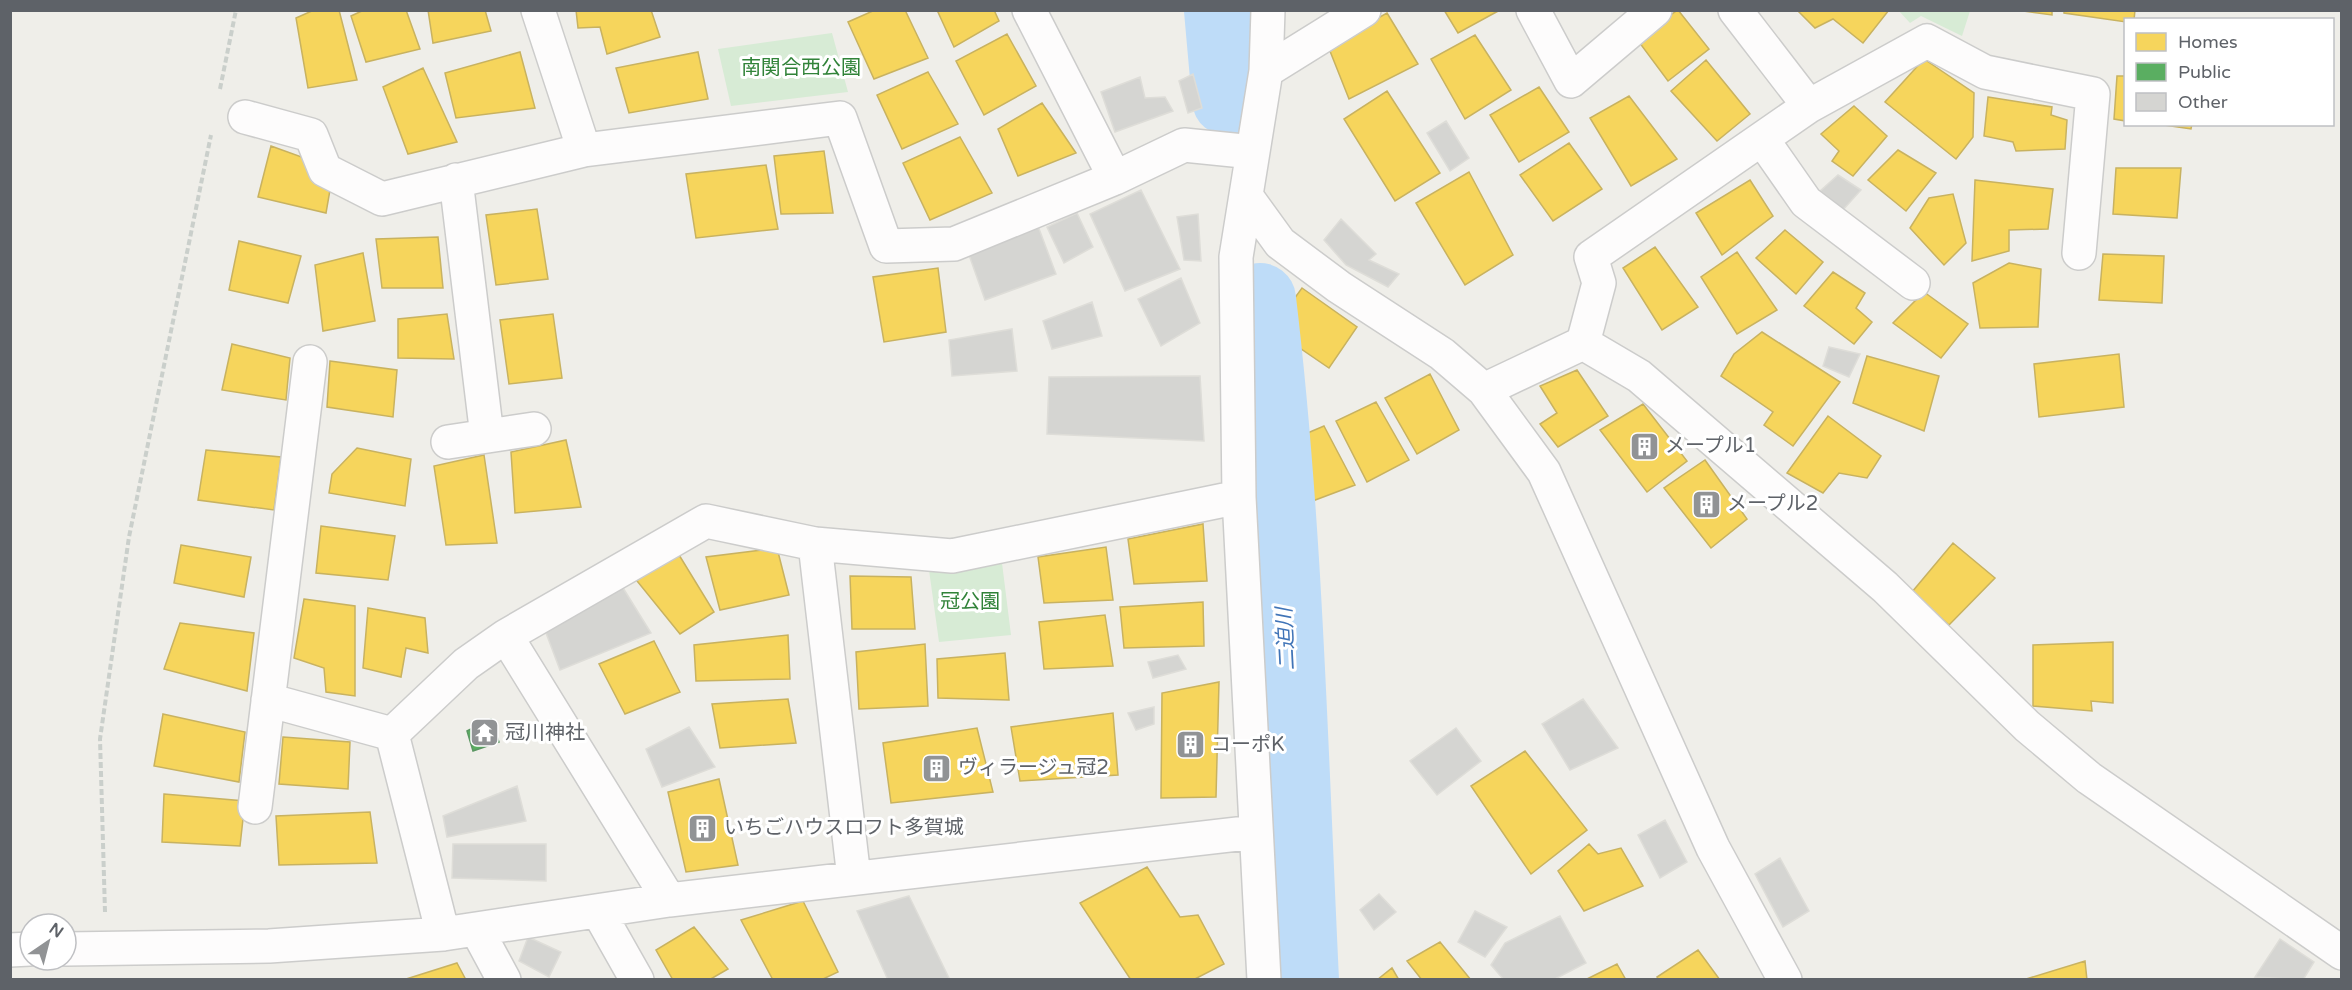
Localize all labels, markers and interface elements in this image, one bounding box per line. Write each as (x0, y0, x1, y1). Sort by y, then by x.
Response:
legend (2124, 18, 2334, 126)
text: Homes (2178, 31, 2238, 53)
park label: 南関合西公園 (741, 56, 861, 80)
text: Public (2178, 61, 2231, 83)
text: Other (2178, 91, 2228, 113)
building icon: メープル1 (1628, 430, 1660, 462)
place label: メープル1 (1665, 434, 1756, 458)
building icon: メープル2 (1690, 488, 1722, 520)
place label: メープル2 (1727, 492, 1818, 516)
park label: 冠公園 (940, 590, 1000, 614)
water label: 二迫川 (1272, 605, 1300, 671)
temple icon: 冠川神社 (468, 717, 500, 749)
place label: 冠川神社 (505, 721, 585, 745)
building icon: コーポK (1174, 729, 1206, 761)
place label: コーポK (1211, 733, 1284, 757)
building icon: ヴィラージュ冠2 (921, 752, 953, 784)
place label: ヴィラージュ冠2 (958, 756, 1109, 780)
building icon: いちごハウスロフト多賀城 (687, 812, 719, 844)
place label: いちごハウスロフト多賀城 (724, 816, 964, 840)
north arrow (18, 912, 78, 972)
text: N (45, 919, 67, 942)

